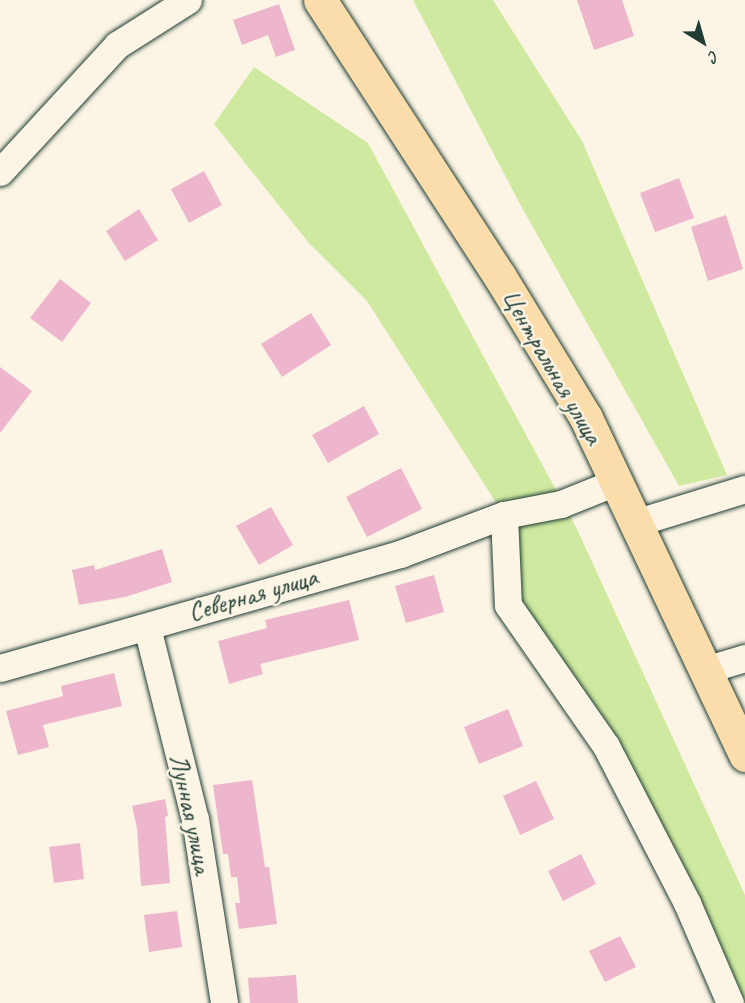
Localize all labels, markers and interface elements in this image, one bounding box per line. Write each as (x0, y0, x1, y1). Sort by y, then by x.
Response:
north arrow (673, 12, 733, 72)
text: С (705, 46, 723, 67)
street label: Центральная улица (495, 283, 609, 451)
street label: Северная улица (184, 562, 322, 628)
street label: Лунная улица (163, 751, 219, 877)

